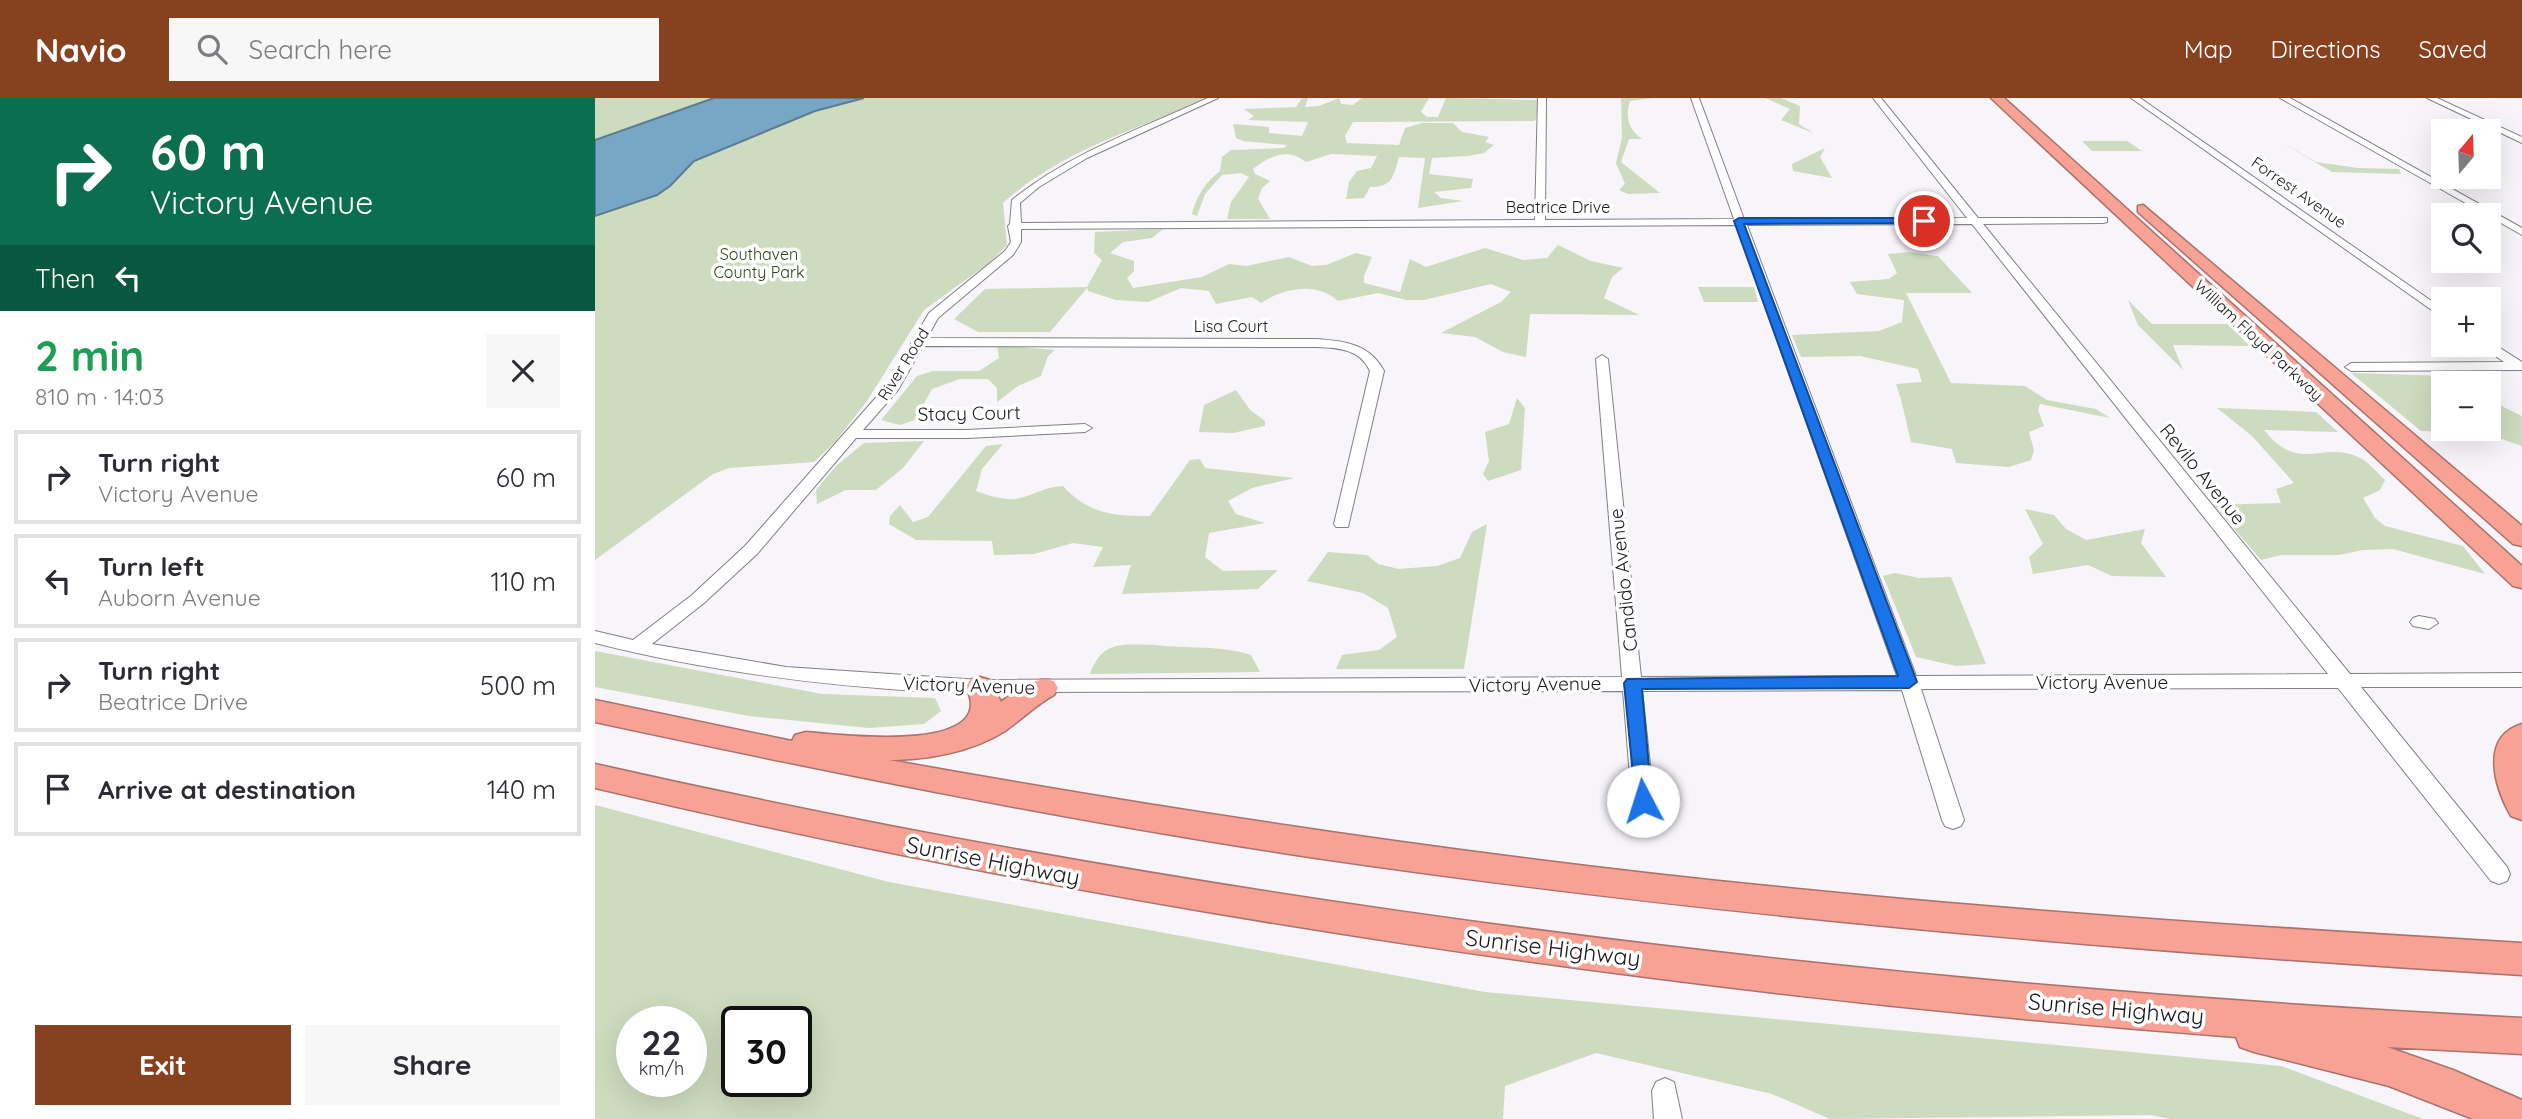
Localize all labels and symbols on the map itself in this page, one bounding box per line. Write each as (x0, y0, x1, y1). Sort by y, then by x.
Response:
north arrow (2431, 119, 2501, 189)
street label: Forrest Avenue (2248, 152, 2350, 232)
pin (1894, 191, 1954, 251)
street label: Beatrice Drive (1506, 197, 1610, 217)
park label: Southaven County Park (713, 244, 805, 282)
street label: William Floyd Parkway (2191, 275, 2327, 405)
street label: Lisa Court (1194, 316, 1268, 336)
street label: River Road (873, 324, 933, 404)
street label: Stacy Court (917, 400, 1021, 426)
street label: Revilo Avenue (2155, 419, 2251, 529)
street label: Candido Avenue (1604, 507, 1642, 653)
street label: Victory Avenue (2036, 670, 2168, 694)
street label: Victory Avenue (902, 671, 1036, 699)
street label: Victory Avenue (1468, 671, 1602, 697)
position arrow (1606, 764, 1680, 838)
street label: Sunrise Highway (904, 829, 1082, 892)
street label: Sunrise Highway (1464, 922, 1642, 973)
street label: Sunrise Highway (2027, 986, 2205, 1031)
speed limit sign: 30 (721, 1006, 812, 1097)

